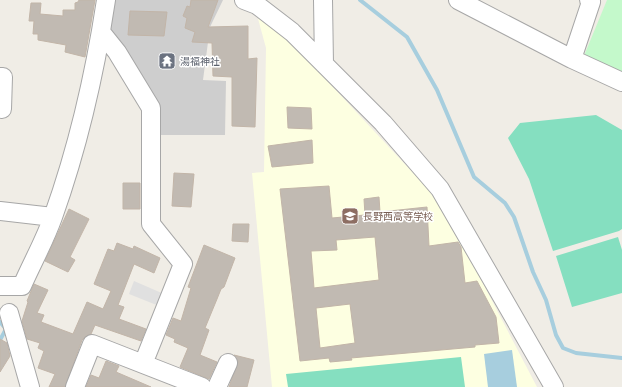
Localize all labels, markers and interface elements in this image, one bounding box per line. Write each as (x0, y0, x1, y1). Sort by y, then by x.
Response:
temple icon: 湯福神社 (157, 51, 177, 71)
place label: 湯福神社 (180, 56, 220, 68)
school or university icon: 長野西高等学校 (340, 206, 360, 226)
place label: 長野西高等学校 (363, 211, 433, 223)

